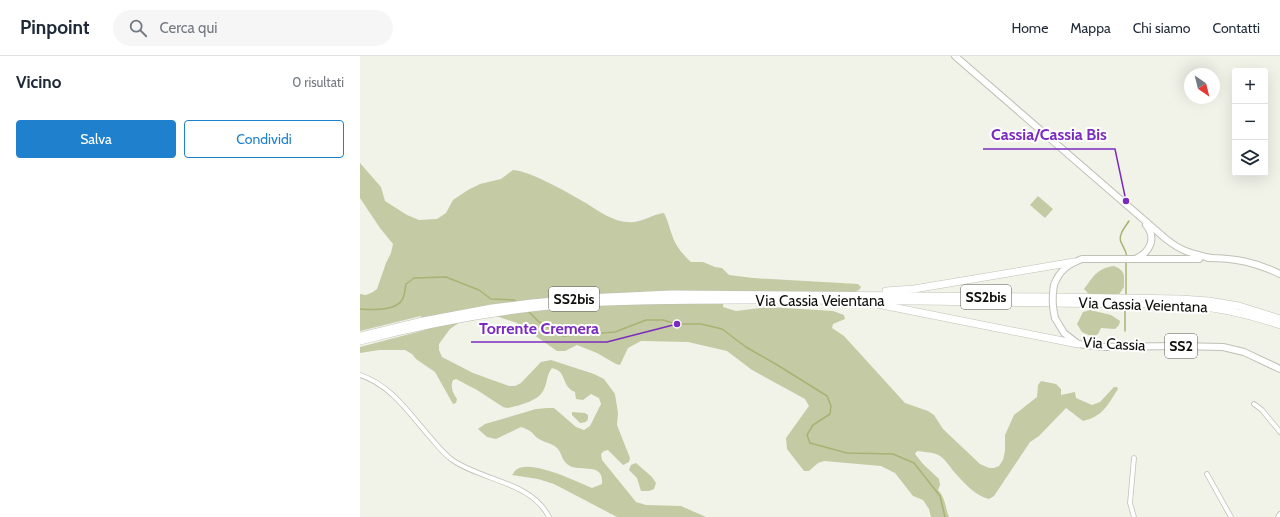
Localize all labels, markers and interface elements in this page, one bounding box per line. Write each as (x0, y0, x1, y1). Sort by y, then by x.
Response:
search box (113, 10, 393, 46)
text: Pinpoint (20, 16, 89, 39)
icon: search (127, 17, 149, 39)
text: Cerca qui (159, 19, 217, 37)
text: Home (1011, 19, 1048, 37)
text: Mappa (1070, 19, 1111, 37)
text: Chi siamo (1133, 19, 1190, 37)
text: Contatti (1212, 19, 1260, 37)
north arrow (1184, 68, 1220, 104)
map controls (1232, 68, 1268, 176)
button: + (1232, 68, 1268, 104)
text: Vicino (16, 72, 61, 92)
text: 0 risultati (292, 74, 344, 90)
button: − (1232, 104, 1268, 140)
button: Salva (16, 120, 176, 158)
button: Condividi (184, 120, 344, 158)
callout: Cassia/Cassia Bis (983, 121, 1115, 149)
text: Cassia/Cassia Bis (991, 125, 1107, 144)
button: layers (1232, 140, 1268, 176)
road number: SS2bis (961, 285, 1011, 309)
road number: SS2bis (549, 287, 599, 311)
street label: Via Cassia Veientana (755, 292, 885, 310)
street label: Via Cassia Veientana (1078, 294, 1209, 316)
callout: Torrente Cremera (471, 314, 607, 342)
text: Torrente Cremera (479, 319, 599, 338)
street label: Via Cassia (1082, 333, 1147, 355)
road number: SS2 (1165, 334, 1197, 358)

